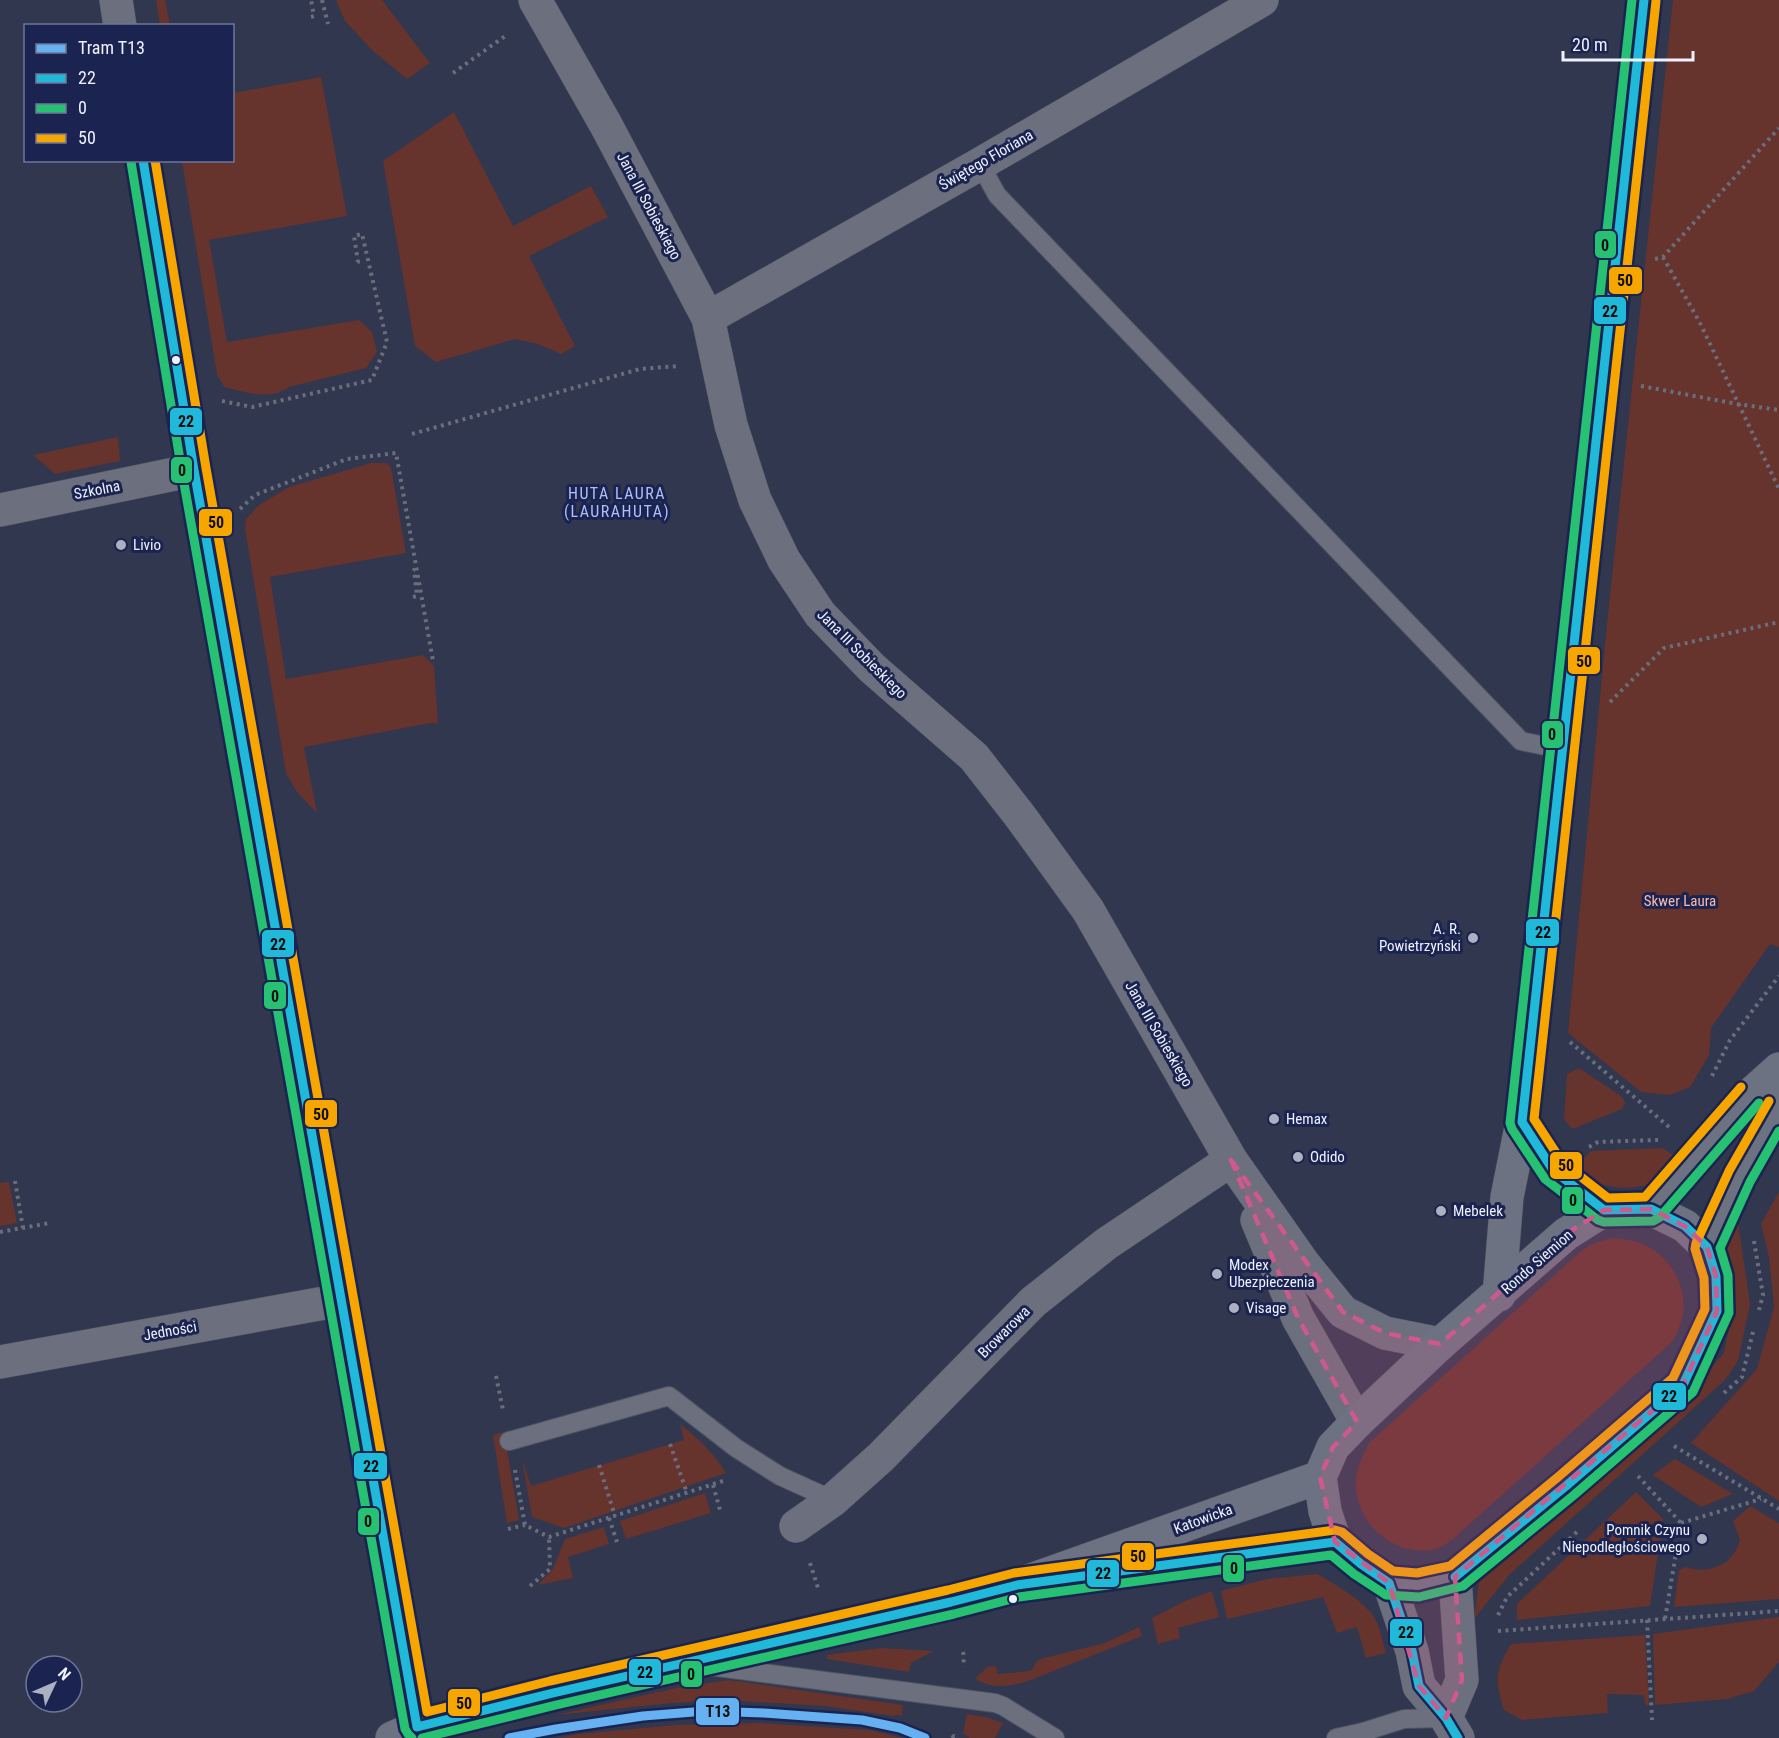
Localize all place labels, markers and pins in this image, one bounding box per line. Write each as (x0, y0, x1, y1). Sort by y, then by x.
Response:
unlabelled marker (170, 354, 182, 366)
place label: Livio (133, 536, 161, 554)
marker: Livio (114, 538, 128, 552)
place label: A. R. Powietrzyński (1379, 920, 1461, 955)
marker: A. R. Powietrzyński (1466, 931, 1480, 945)
place label: Hemax (1286, 1110, 1328, 1128)
marker: Hemax (1267, 1112, 1281, 1126)
place label: Odido (1310, 1148, 1345, 1166)
marker: Odido (1291, 1150, 1305, 1164)
place label: Mebelek (1453, 1202, 1503, 1220)
marker: Mebelek (1434, 1204, 1448, 1218)
place label: Modex Ubezpieczenia (1229, 1256, 1315, 1291)
marker: Modex Ubezpieczenia (1210, 1267, 1224, 1281)
place label: Visage (1246, 1299, 1286, 1317)
marker: Visage (1227, 1301, 1241, 1315)
place label: Pomnik Czynu Niepodległościowego (1562, 1521, 1690, 1556)
marker: Pomnik Czynu Niepodległościowego (1695, 1532, 1709, 1546)
unlabelled marker (1007, 1593, 1019, 1605)

